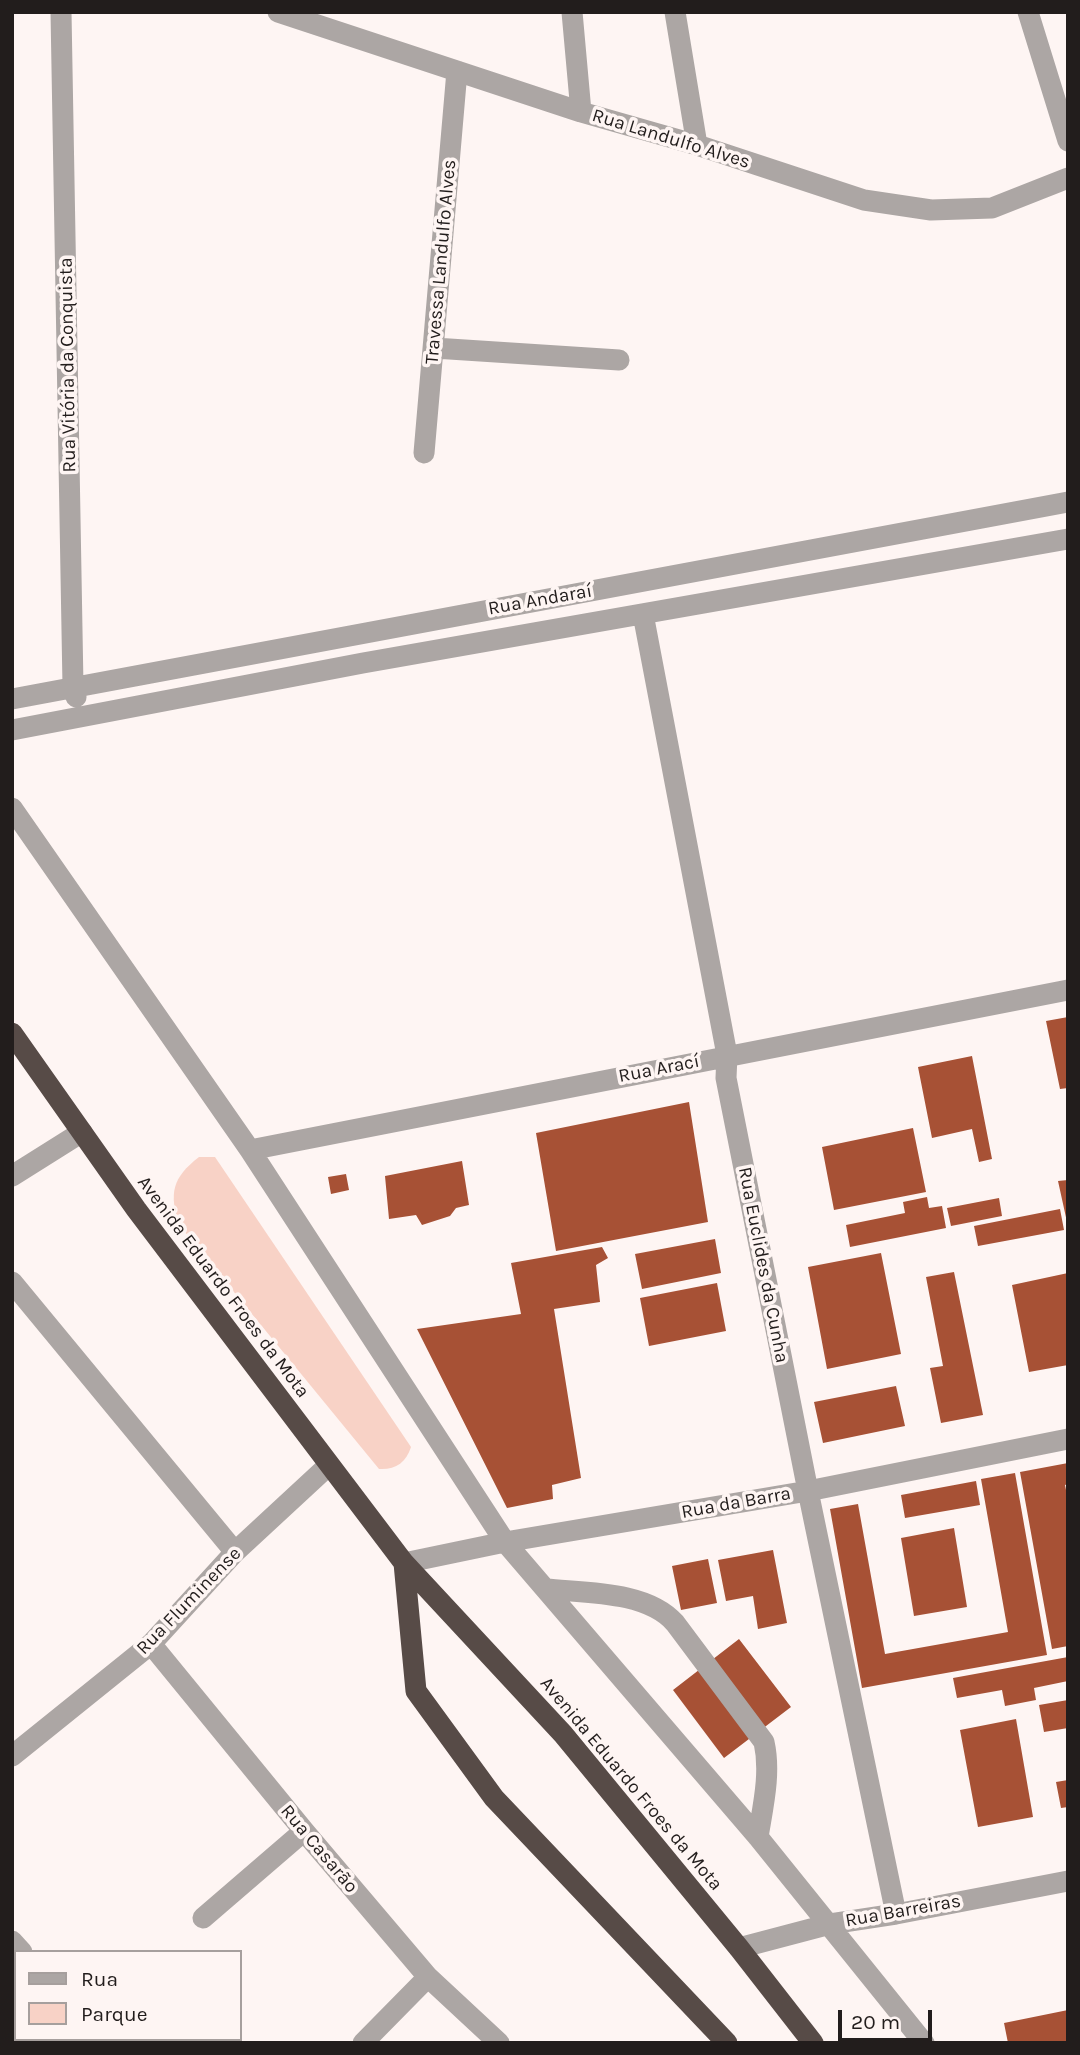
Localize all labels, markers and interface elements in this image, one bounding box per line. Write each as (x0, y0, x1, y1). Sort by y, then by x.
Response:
street label: Rua Landulfo Alves (589, 104, 753, 174)
street label: Travessa Landulfo Alves (421, 159, 461, 365)
street label: Rua Vitória da Conquista (55, 257, 81, 473)
street label: Rua Andaraí (486, 580, 594, 620)
street label: Rua Arací (617, 1050, 701, 1088)
street label: Rua Euclides da Cunha (733, 1165, 793, 1365)
street label: Avenida Eduardo Froes da Mota (132, 1172, 314, 1402)
street label: Rua da Barra (679, 1482, 793, 1524)
street label: Rua Fluminense (132, 1542, 246, 1660)
street label: Avenida Eduardo Froes da Mota (535, 1673, 727, 1895)
street label: Rua Casarão (275, 1800, 363, 1898)
street label: Rua Barreiras (843, 1890, 963, 1932)
legend (14, 1950, 242, 2041)
text: Rua (81, 1967, 118, 1991)
scale bar (842, 1996, 936, 2040)
text: Parque (81, 2002, 148, 2026)
text: 20 m (851, 2010, 900, 2034)

